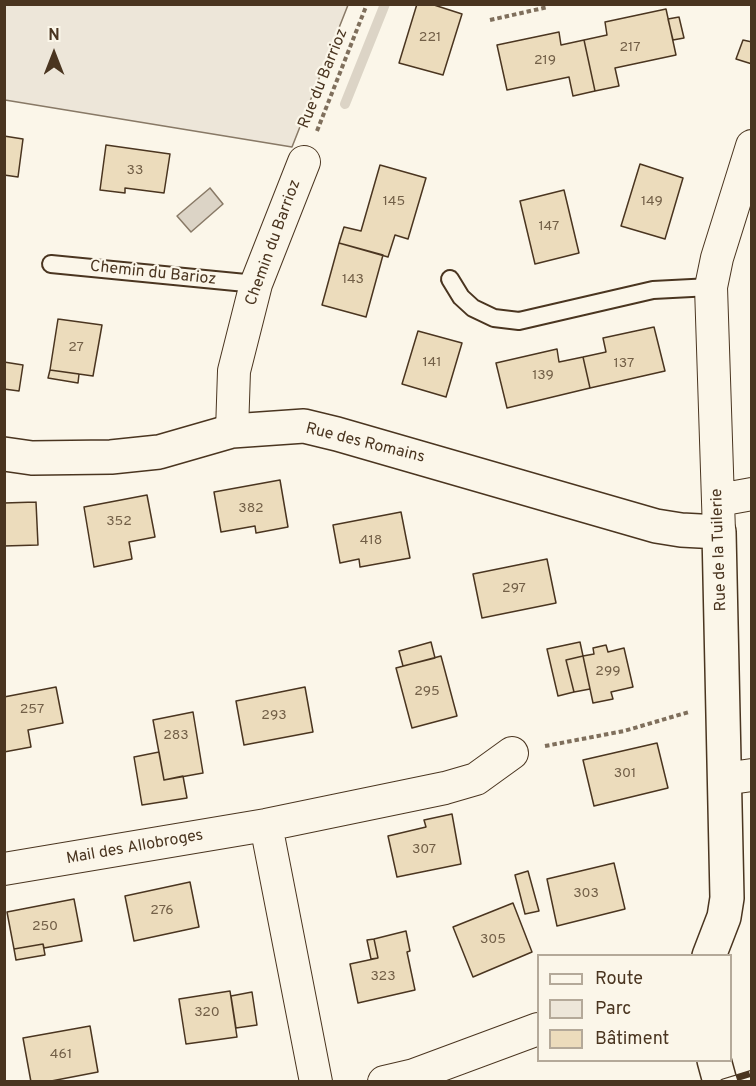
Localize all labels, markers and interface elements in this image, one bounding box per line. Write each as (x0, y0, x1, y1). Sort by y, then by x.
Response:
north arrow (24, 24, 84, 84)
text: N (48, 26, 60, 46)
street label: Rue du Barrioz (295, 26, 353, 132)
house number: 221 (419, 30, 441, 46)
house number: 217 (619, 40, 641, 56)
house number: 219 (534, 53, 556, 69)
house number: 33 (127, 163, 143, 179)
street label: Chemin du Barrioz (242, 177, 306, 309)
house number: 145 (383, 194, 405, 210)
house number: 149 (641, 194, 663, 210)
house number: 147 (539, 219, 559, 235)
street label: Chemin du Barioz (89, 258, 217, 290)
house number: 143 (342, 272, 364, 288)
house number: 27 (68, 340, 84, 356)
house number: 141 (423, 355, 441, 371)
house number: 137 (614, 356, 634, 372)
house number: 139 (532, 368, 554, 384)
street label: Rue des Romains (303, 420, 427, 468)
street label: Rue de la Tuilerie (708, 488, 732, 612)
house number: 382 (238, 501, 264, 517)
house number: 352 (106, 514, 132, 530)
house number: 418 (360, 533, 382, 549)
house number: 297 (502, 581, 526, 597)
house number: 299 (595, 664, 621, 680)
house number: 295 (414, 684, 440, 700)
house number: 257 (20, 702, 44, 718)
house number: 293 (261, 708, 287, 724)
house number: 283 (163, 728, 189, 744)
house number: 301 (614, 766, 636, 782)
street label: Mail des Allobroges (65, 827, 205, 869)
house number: 307 (412, 842, 436, 858)
house number: 303 (573, 886, 599, 902)
house number: 276 (150, 903, 174, 919)
house number: 250 (32, 919, 58, 935)
house number: 305 (480, 932, 506, 948)
legend (537, 954, 732, 1062)
text: Route (595, 968, 643, 991)
house number: 323 (370, 969, 396, 985)
text: Parc (595, 998, 631, 1021)
house number: 320 (194, 1005, 220, 1021)
text: Bâtiment (595, 1028, 669, 1051)
house number: 461 (50, 1047, 72, 1063)

